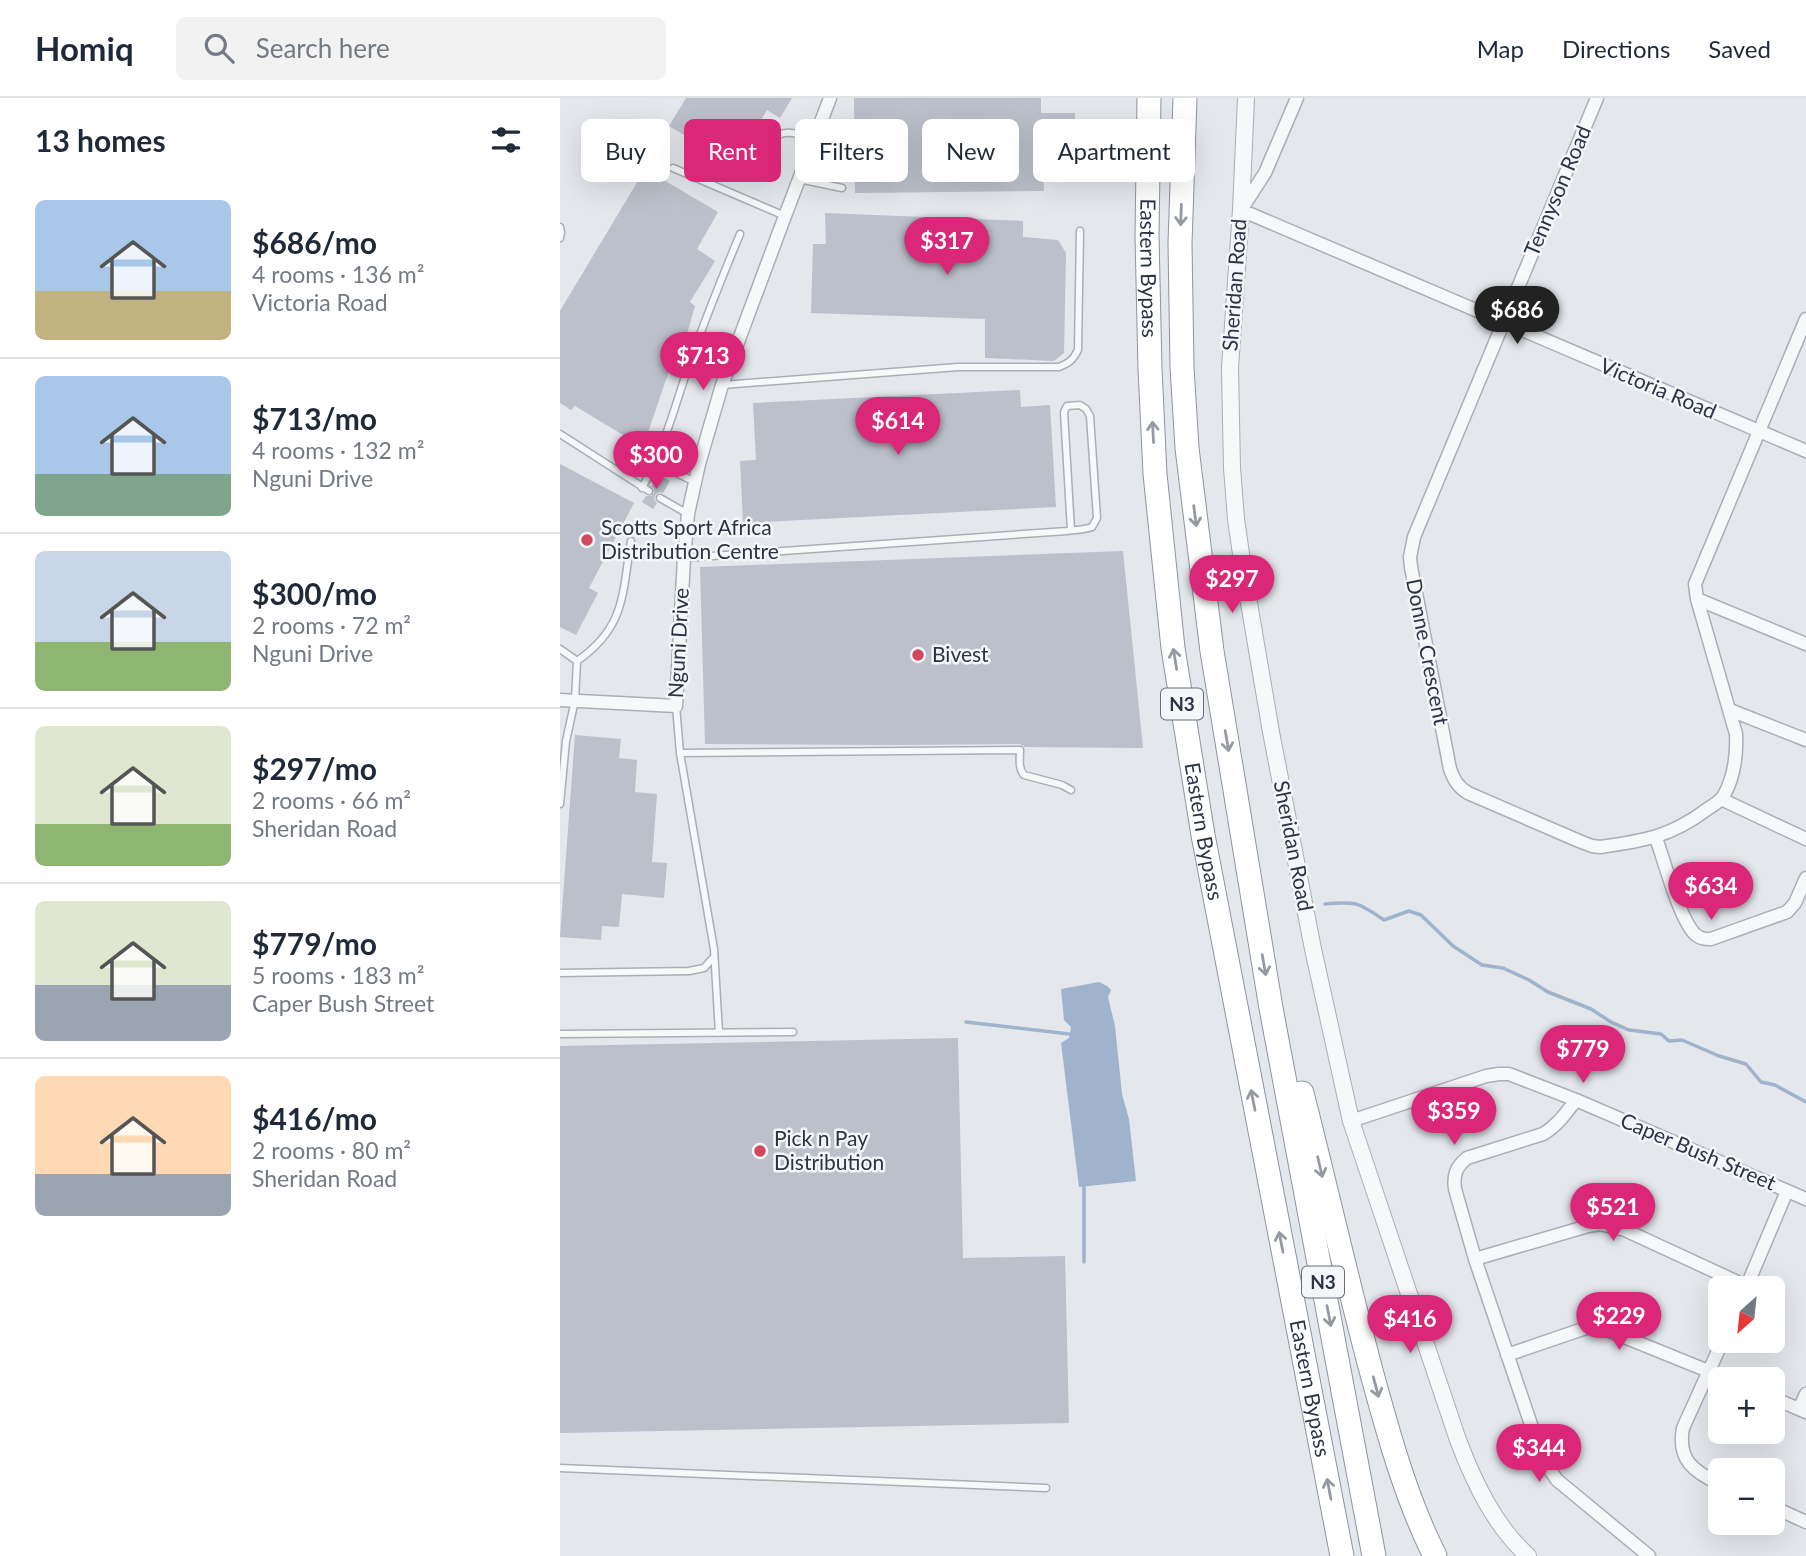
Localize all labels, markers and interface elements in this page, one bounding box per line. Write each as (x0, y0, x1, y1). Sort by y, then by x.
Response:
search box (176, 17, 666, 80)
text: Homiq (35, 28, 134, 68)
icon: search (200, 29, 238, 67)
text: Search here (256, 32, 390, 64)
text: Map (1477, 34, 1524, 63)
text: Directions (1562, 34, 1670, 63)
text: Saved (1708, 34, 1771, 63)
chip: Buy (581, 119, 670, 182)
chip: Rent (684, 119, 781, 182)
chip: Filters (795, 119, 908, 182)
chip: New (922, 119, 1019, 182)
chip: Apartment (1033, 119, 1195, 182)
icon: filters (487, 121, 525, 159)
street label: Tennyson Road (1518, 121, 1595, 259)
text: 13 homes (35, 122, 166, 158)
street label: Eastern Bypass (1136, 198, 1163, 338)
one-way arrow (1175, 203, 1188, 226)
pin: $317 (906, 218, 988, 277)
street label: Sheridan Road (1216, 218, 1251, 352)
text: $686/mo (252, 224, 377, 260)
text: $317 (920, 226, 974, 254)
icon: home (91, 228, 175, 312)
text: 4 rooms · 136 m² (252, 260, 424, 288)
pin: $686 (1476, 286, 1558, 346)
text: Victoria Road (252, 288, 388, 316)
text: $686 (1490, 295, 1544, 323)
pin: $713 (662, 332, 744, 392)
text: $713 (676, 341, 730, 369)
street label: Victoria Road (1597, 352, 1720, 423)
pin: $614 (857, 398, 939, 457)
text: $713/mo (252, 400, 377, 436)
icon: home (91, 404, 175, 488)
text: $614 (871, 406, 925, 434)
one-way arrow (1147, 421, 1160, 444)
pin: $300 (615, 432, 697, 491)
text: 4 rooms · 132 m² (252, 436, 424, 464)
text: $300 (629, 440, 683, 468)
text: Nguni Drive (252, 464, 373, 492)
one-way arrow (1188, 504, 1201, 526)
place label: Scotts Sport Africa Distribution Centre (601, 514, 779, 563)
marker: Scotts Sport Africa Distribution Centre (579, 532, 595, 548)
pin: $297 (1191, 556, 1273, 615)
text: $297 (1205, 564, 1259, 592)
text: $300/mo (252, 575, 377, 611)
street label: Donne Crescent (1402, 576, 1455, 728)
icon: home (91, 579, 175, 663)
street label: Nguni Drive (662, 587, 693, 699)
text: 2 rooms · 72 m² (252, 611, 411, 639)
text: Nguni Drive (252, 639, 373, 667)
place label: Bivest (932, 641, 989, 666)
marker: Bivest (910, 647, 926, 663)
one-way arrow (1168, 648, 1181, 671)
road number: N3 (1161, 688, 1203, 720)
one-way arrow (1221, 729, 1234, 752)
text: $297/mo (252, 750, 377, 786)
icon: home (91, 754, 175, 838)
street label: Eastern Bypass (1181, 760, 1229, 902)
street label: Sheridan Road (1270, 778, 1319, 913)
text: 2 rooms · 66 m² (252, 786, 411, 814)
text: Sheridan Road (252, 814, 397, 842)
pin: $634 (1670, 862, 1752, 922)
text: $634 (1684, 871, 1738, 899)
text: $779/mo (252, 925, 377, 961)
icon: home (91, 929, 175, 1013)
one-way arrow (1258, 953, 1271, 976)
text: 5 rooms · 183 m² (252, 961, 424, 989)
text: Caper Bush Street (252, 989, 434, 1017)
pin: $779 (1542, 1026, 1624, 1085)
text: $779 (1556, 1034, 1610, 1062)
pin: $359 (1413, 1088, 1495, 1147)
one-way arrow (1246, 1089, 1260, 1112)
text: $359 (1427, 1096, 1481, 1124)
text: $416/mo (252, 1100, 377, 1136)
icon: home (91, 1104, 175, 1188)
street label: Caper Bush Street (1617, 1107, 1781, 1195)
place label: Pick n Pay Distribution (774, 1125, 884, 1174)
text: 2 rooms · 80 m² (252, 1136, 411, 1164)
marker: Pick n Pay Distribution (752, 1143, 768, 1159)
one-way arrow (1313, 1155, 1327, 1178)
text: Sheridan Road (252, 1164, 397, 1192)
pin: $521 (1572, 1184, 1654, 1243)
text: $521 (1586, 1192, 1640, 1220)
one-way arrow (1273, 1231, 1287, 1254)
road number: N3 (1302, 1266, 1344, 1298)
north arrow (1708, 1276, 1785, 1353)
map controls (1708, 1276, 1785, 1535)
pin: $229 (1578, 1292, 1660, 1352)
pin: $416 (1369, 1296, 1451, 1355)
text: $229 (1592, 1301, 1646, 1329)
one-way arrow (1323, 1304, 1336, 1327)
text: $416 (1383, 1304, 1437, 1332)
street label: Eastern Bypass (1286, 1317, 1337, 1459)
button: + (1708, 1367, 1785, 1444)
one-way arrow (1370, 1375, 1383, 1398)
pin: $344 (1498, 1424, 1580, 1484)
text: $344 (1512, 1433, 1566, 1461)
button: − (1708, 1458, 1785, 1535)
one-way arrow (1321, 1478, 1335, 1501)

